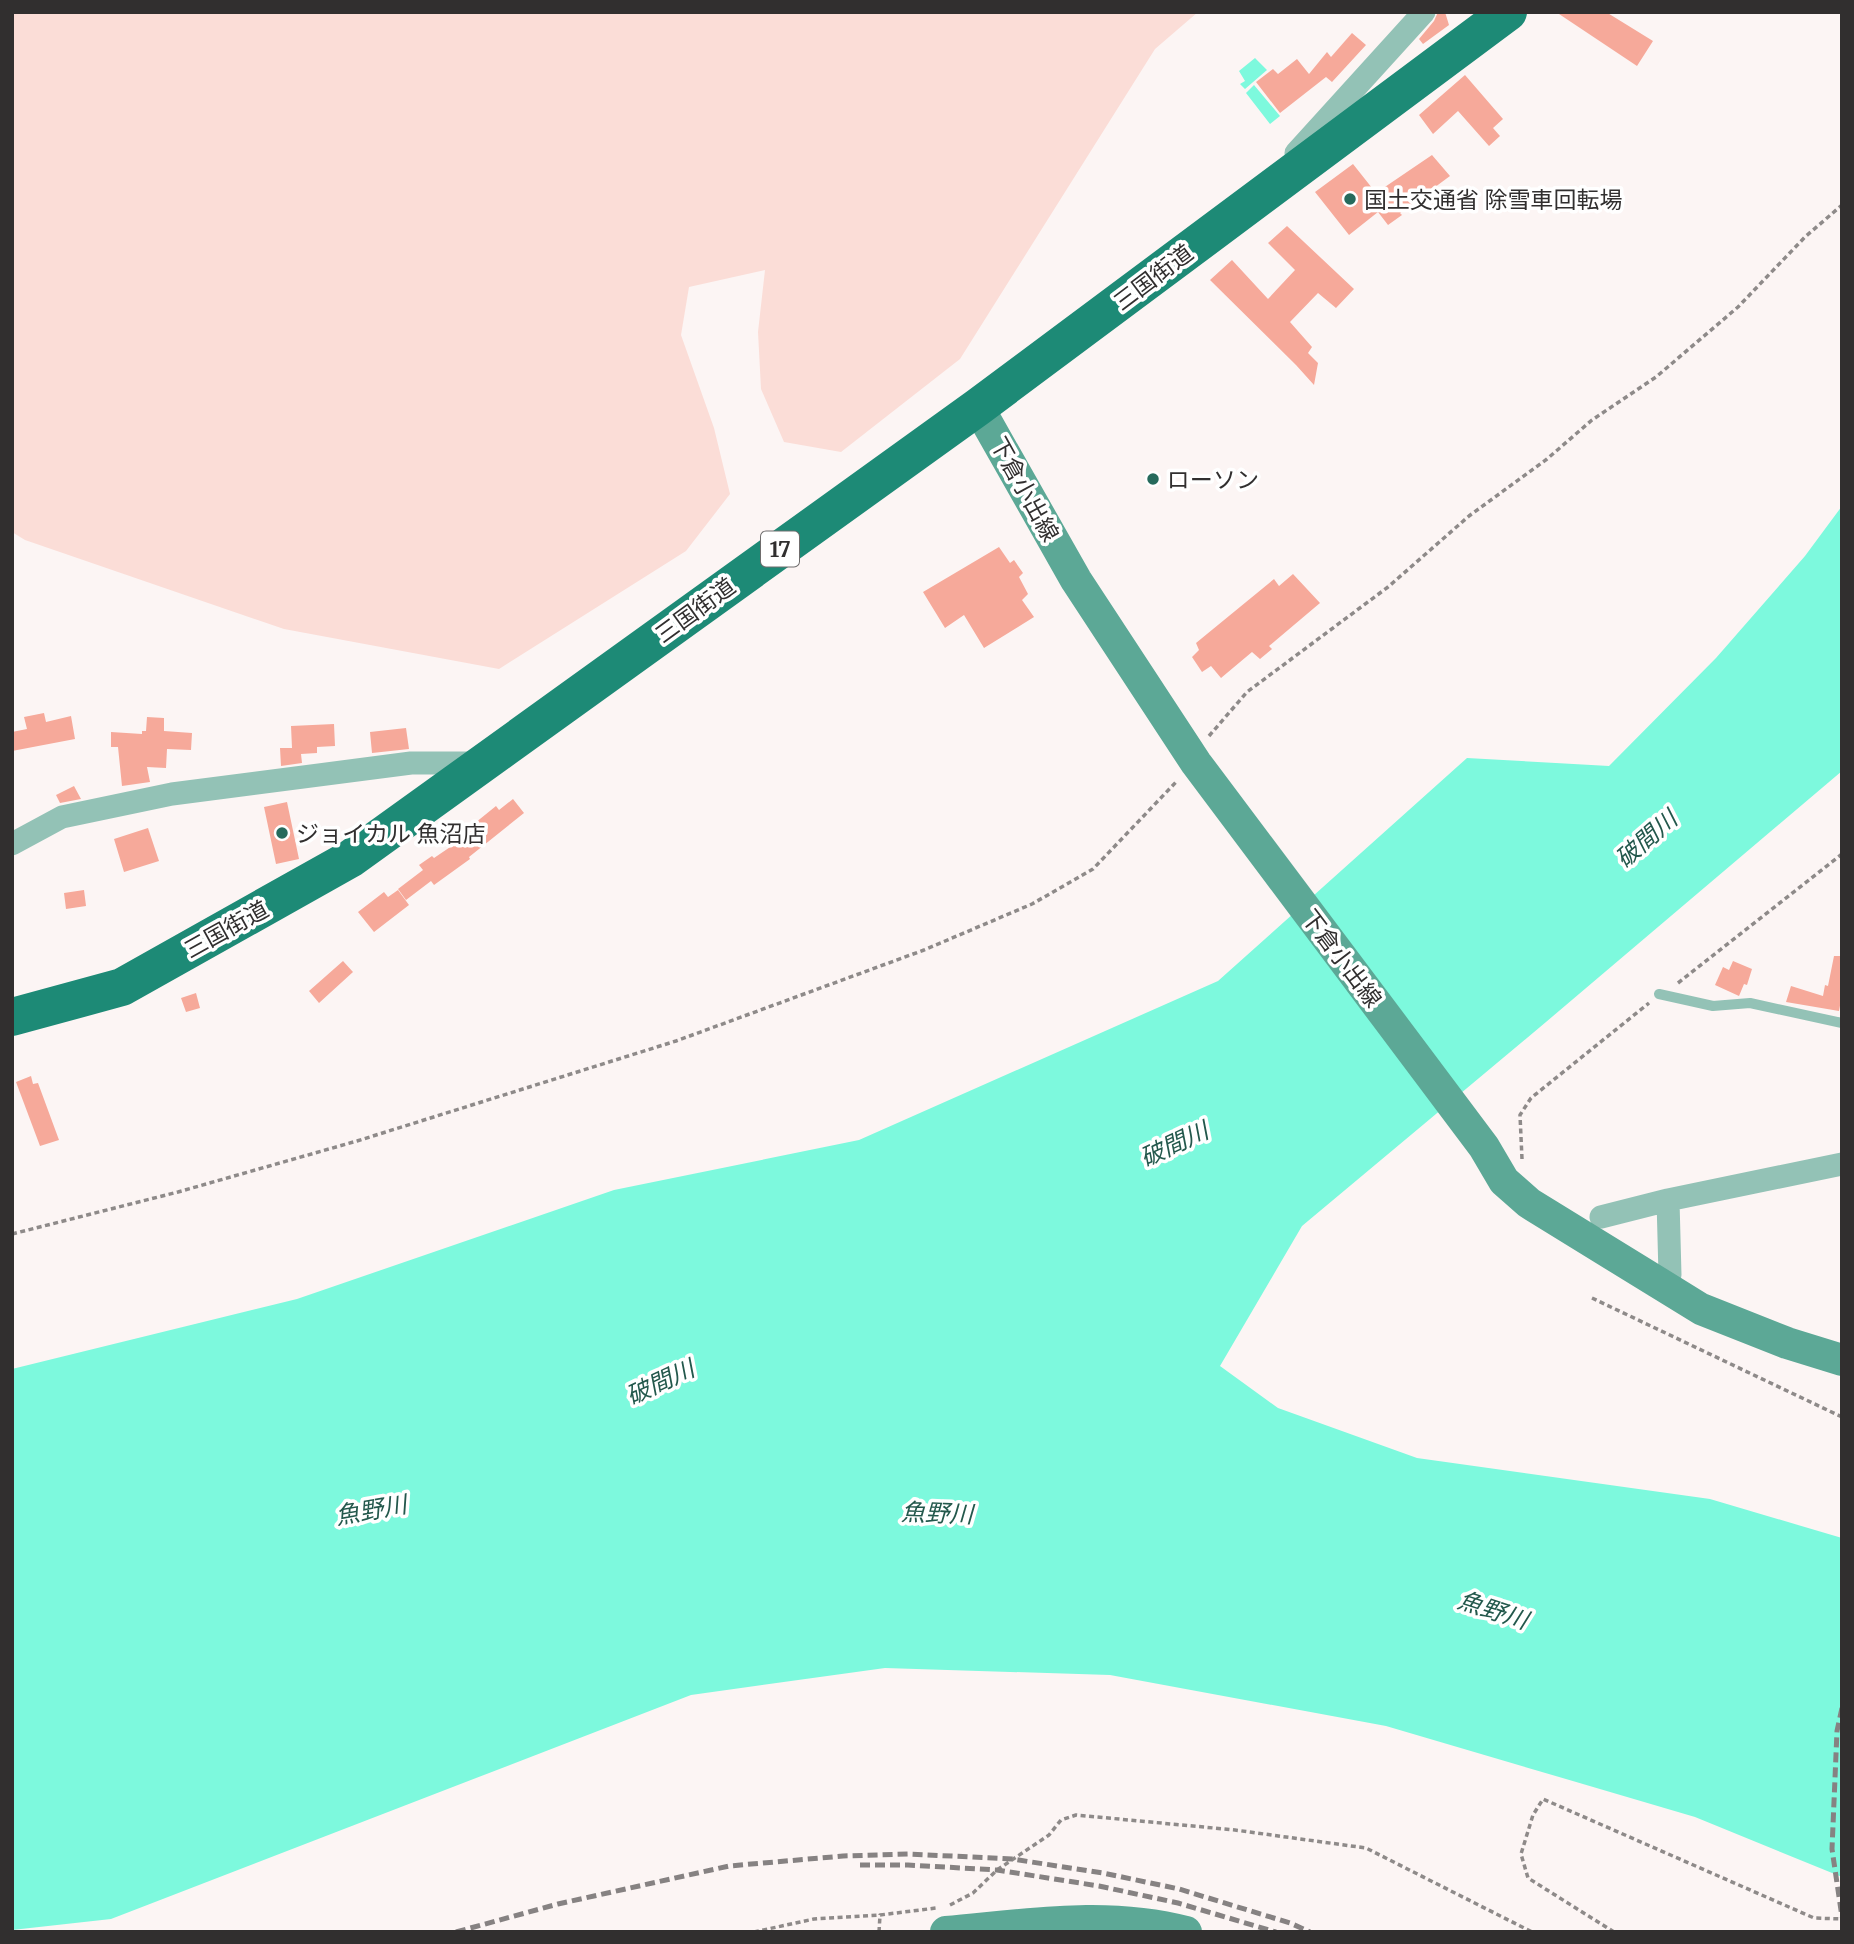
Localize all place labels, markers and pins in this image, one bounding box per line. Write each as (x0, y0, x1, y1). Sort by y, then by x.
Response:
place label: 国土交通省 除雪車回転場 (1364, 185, 1622, 214)
marker: 国土交通省 除雪車回転場 (1342, 191, 1358, 207)
place label: ローソン (1167, 465, 1259, 494)
marker: ローソン (1145, 471, 1161, 487)
place label: ジョイカル 魚沼店 (296, 819, 485, 848)
marker: ジョイカル 魚沼店 (274, 825, 290, 841)

